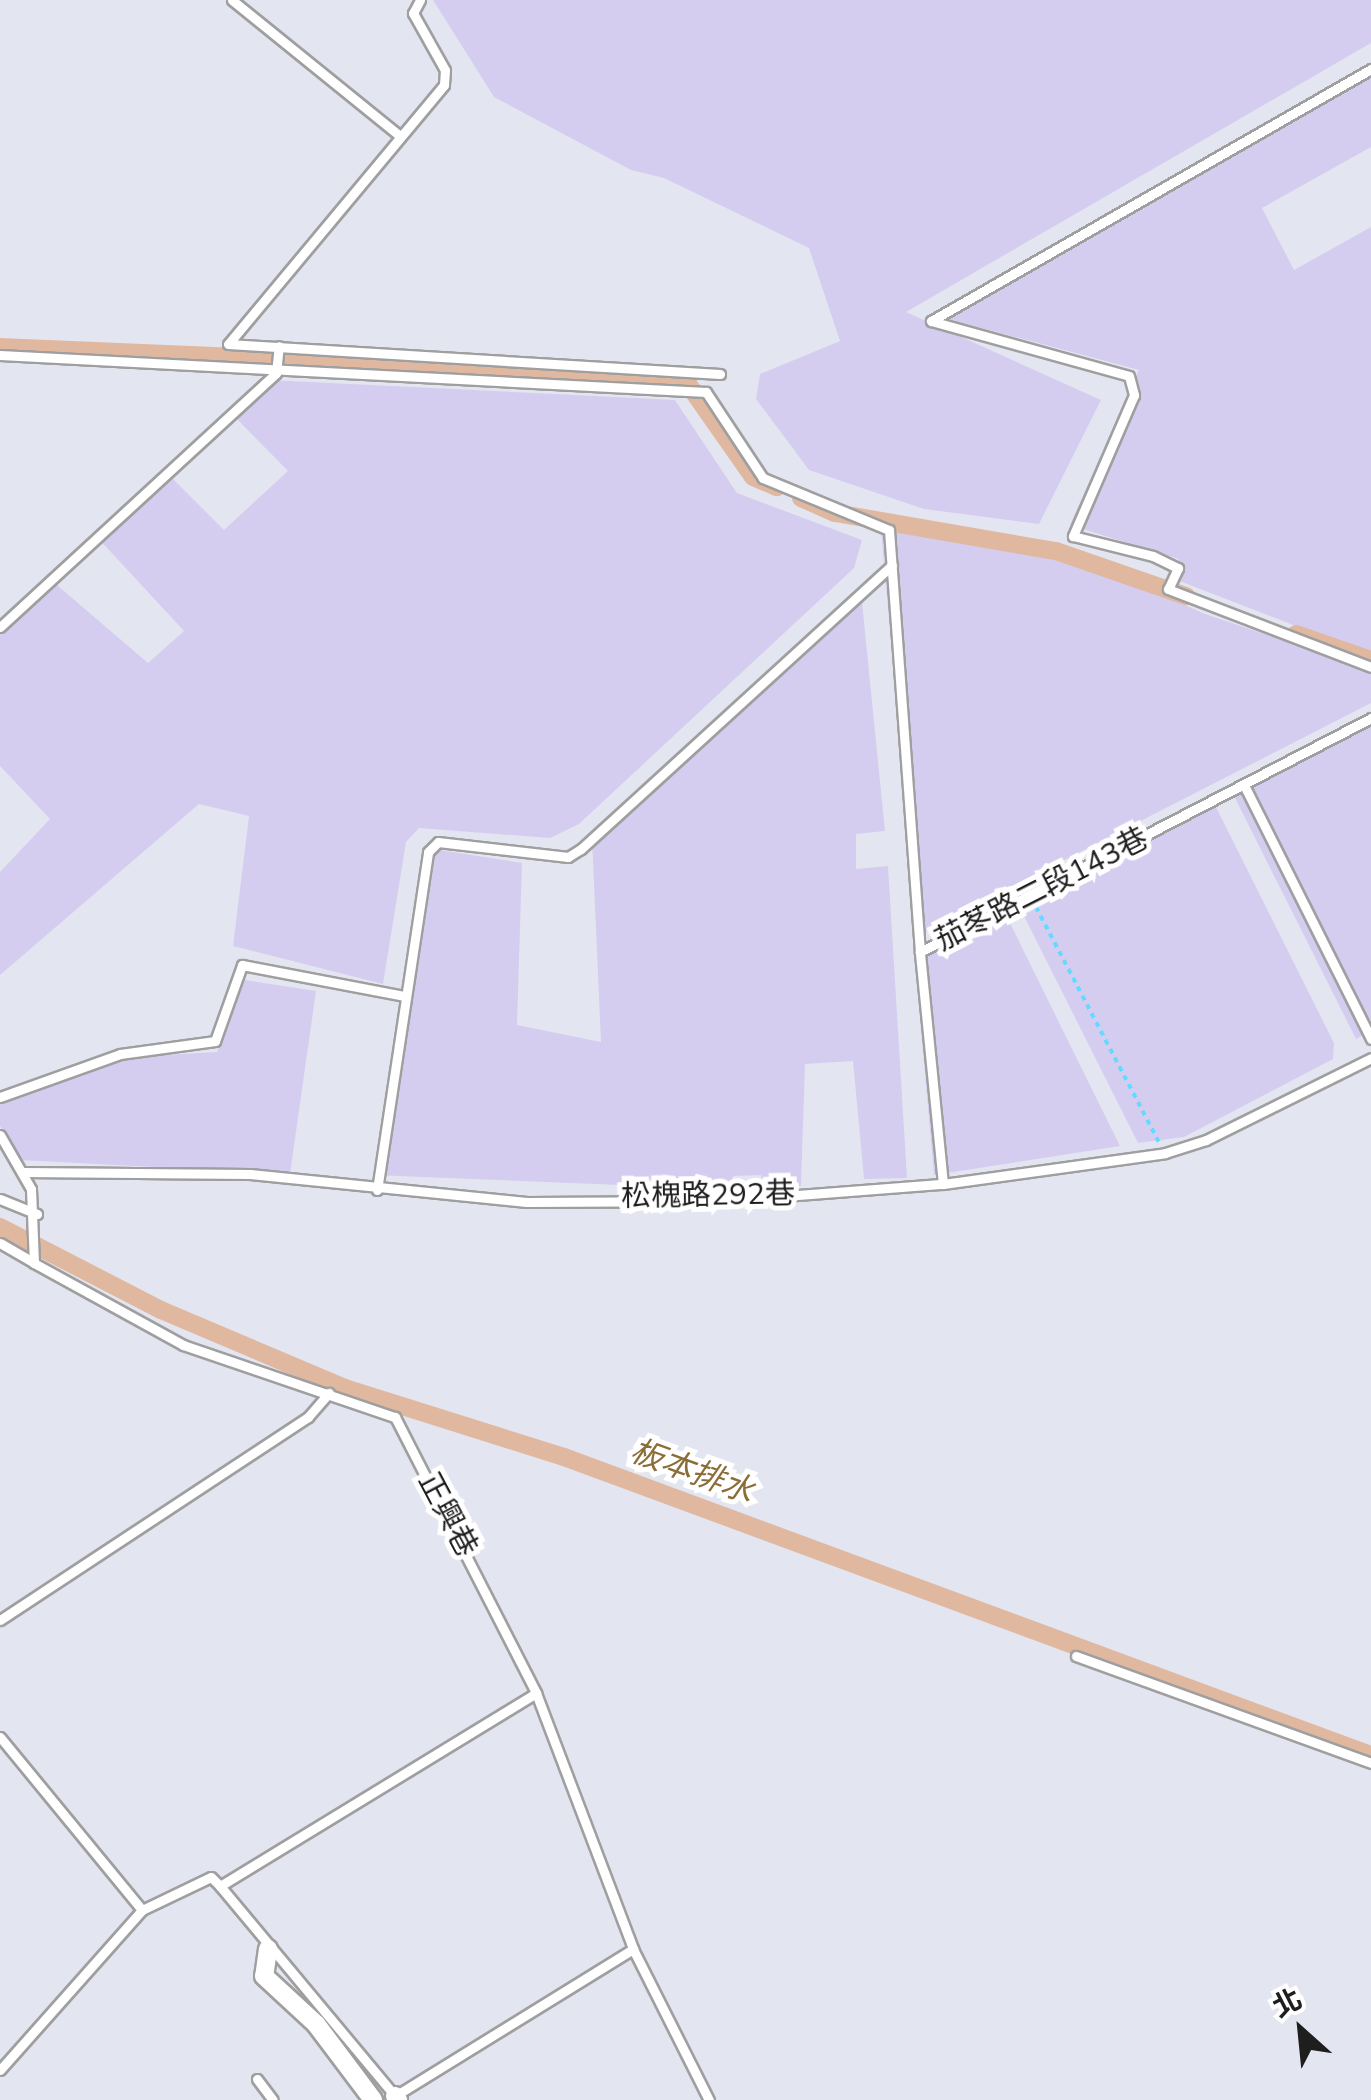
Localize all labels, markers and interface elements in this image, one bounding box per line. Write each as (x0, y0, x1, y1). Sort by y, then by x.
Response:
street label: 茄苳路二段143巷 (930, 821, 1154, 959)
street label: 松槐路292巷 (621, 1176, 795, 1216)
water label: 板本排水 (625, 1432, 759, 1512)
street label: 正興巷 (410, 1467, 484, 1563)
north arrow (1251, 1980, 1351, 2080)
text: 北 (1266, 1980, 1308, 2027)

